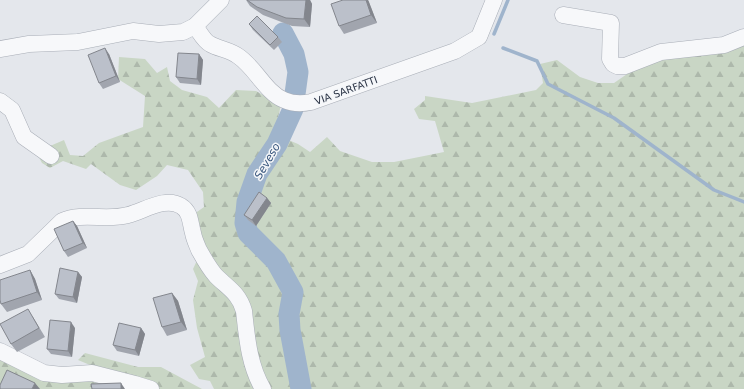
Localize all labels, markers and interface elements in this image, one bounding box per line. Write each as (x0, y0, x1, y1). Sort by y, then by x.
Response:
street label: VIA SARFATTI (313, 74, 379, 107)
water label: Seveso (252, 141, 283, 182)

